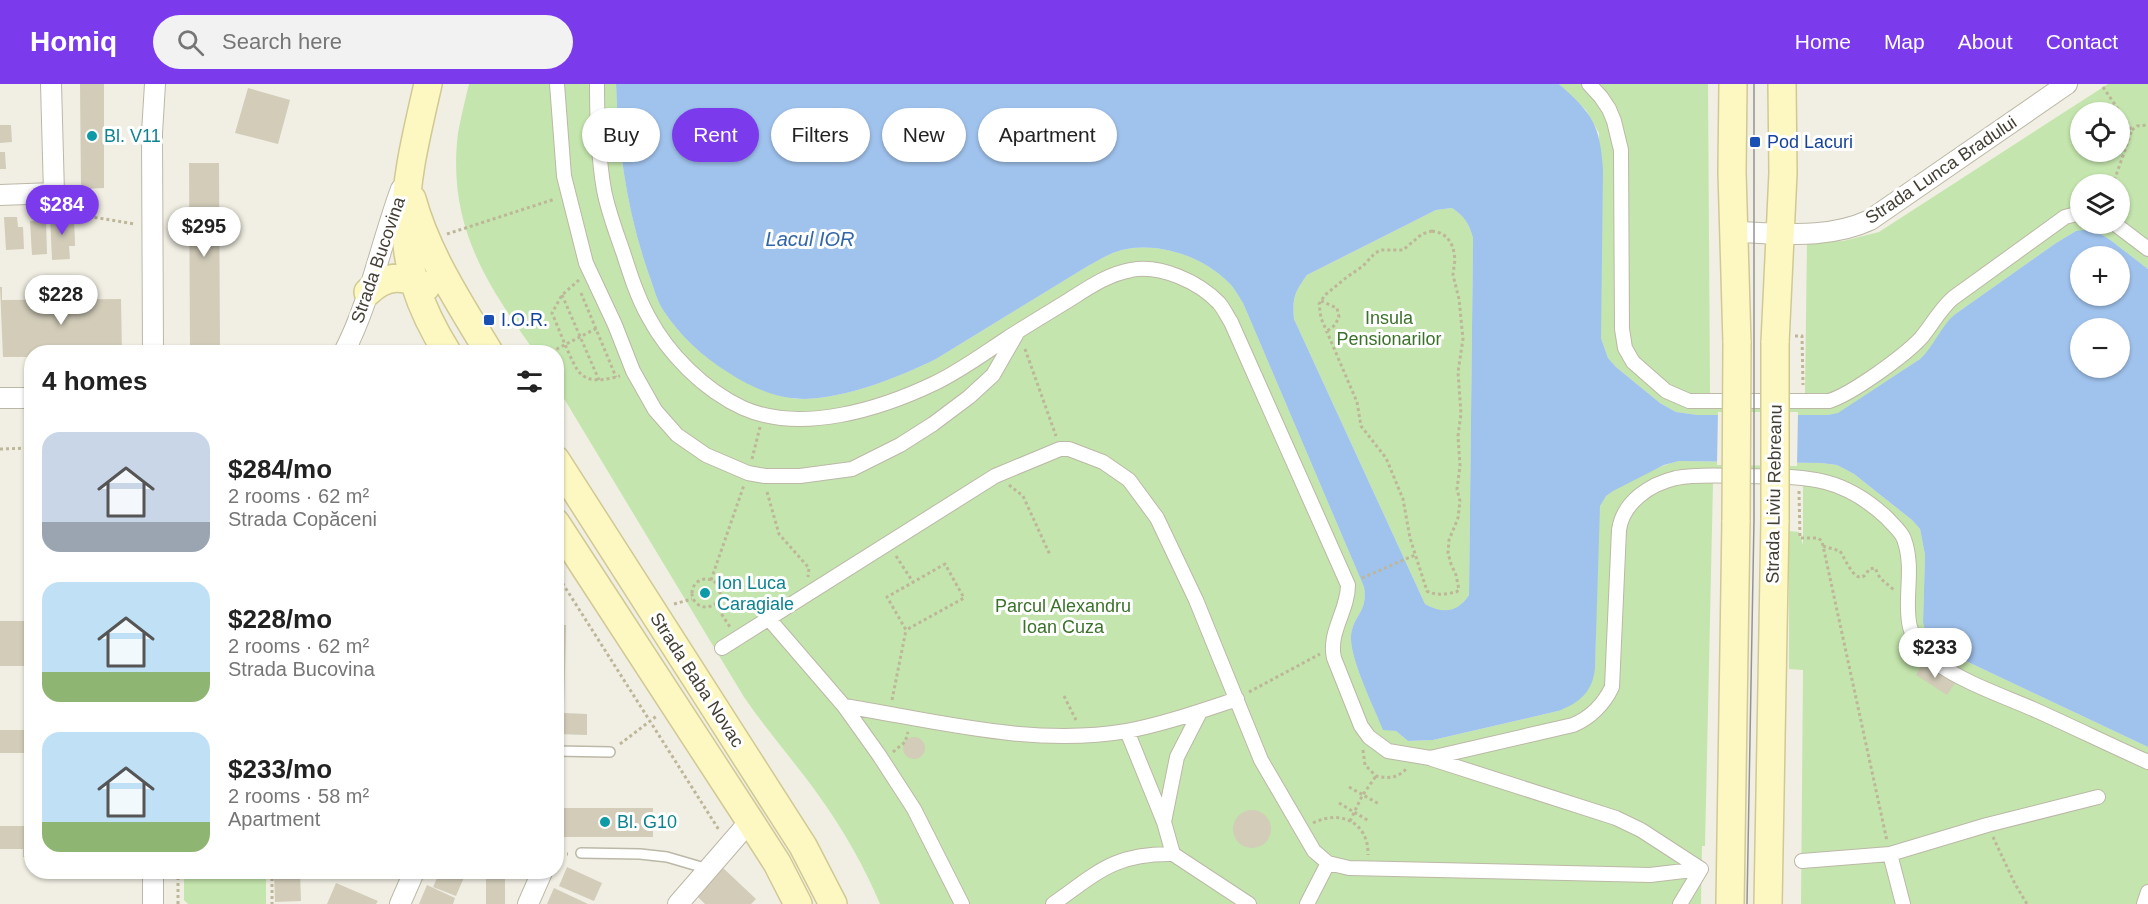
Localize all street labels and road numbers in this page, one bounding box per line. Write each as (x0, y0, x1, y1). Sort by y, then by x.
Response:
street label: Strada Lunca Bradului (1862, 112, 2020, 228)
street label: Strada Bucovina (347, 193, 409, 326)
street label: Strada Liviu Rebreanu (1762, 404, 1786, 584)
street label: Strada Baba Novac (646, 609, 748, 751)

